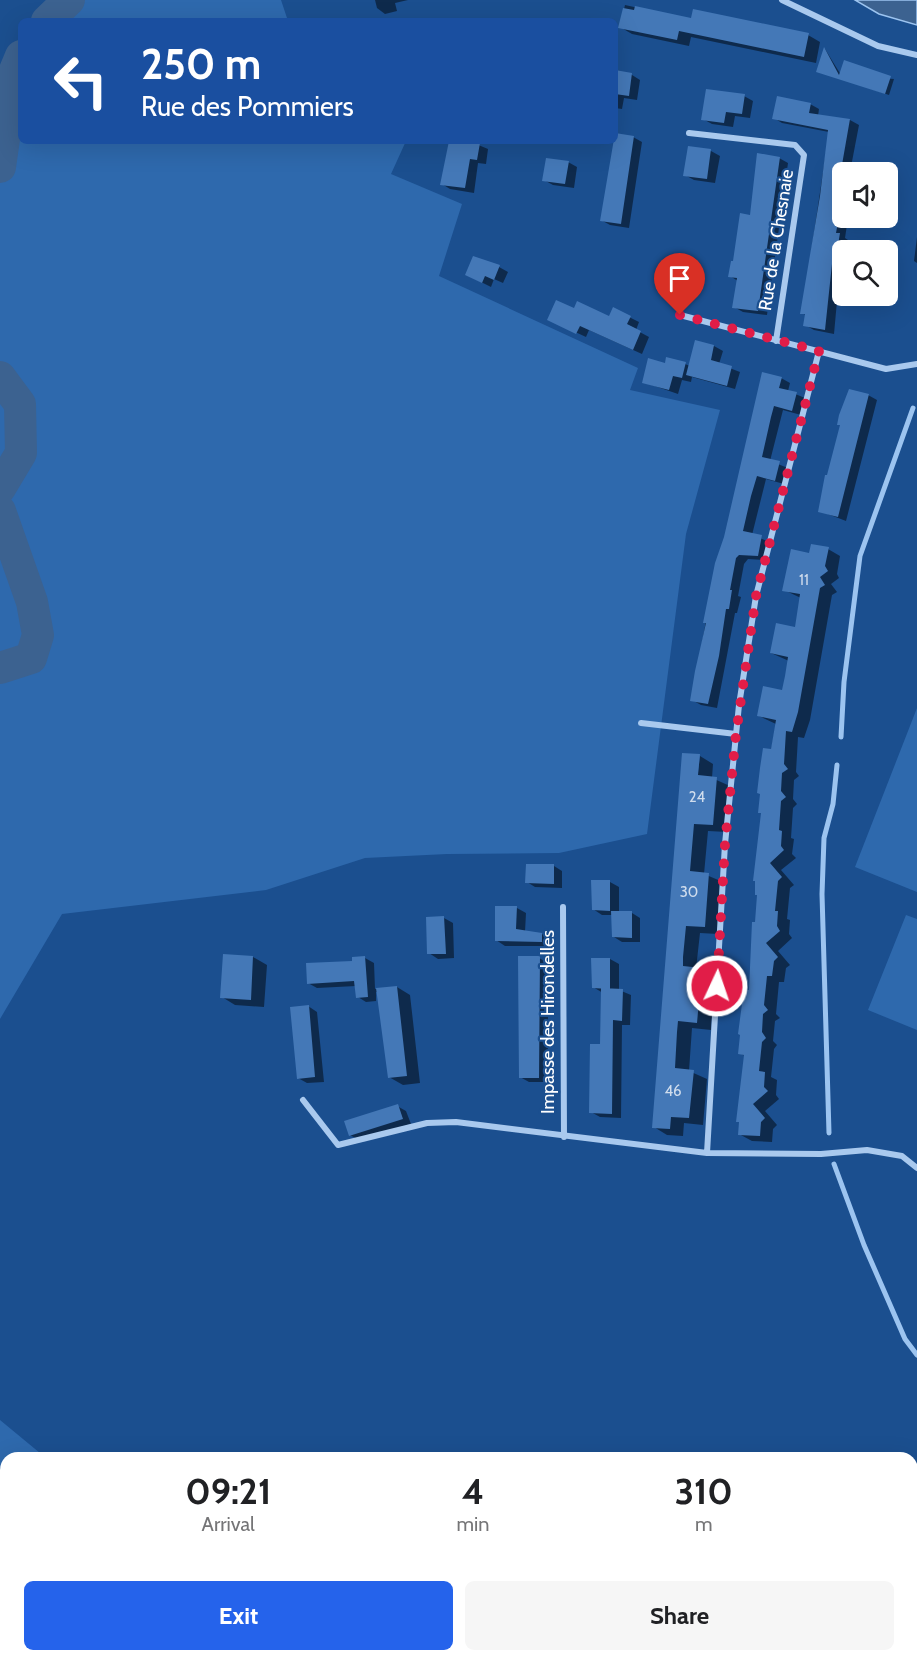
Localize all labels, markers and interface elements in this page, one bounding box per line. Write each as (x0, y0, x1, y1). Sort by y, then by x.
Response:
text: 250 m (141, 38, 261, 90)
icon: left (42, 42, 120, 120)
text: Rue des Pommiers (141, 90, 354, 123)
map controls (832, 162, 898, 306)
button: sound (832, 162, 898, 228)
street label: Rue de la Chesnaie (754, 168, 798, 312)
button: search (832, 240, 898, 306)
pin (654, 253, 705, 315)
icon: arrive (663, 262, 696, 295)
house number: 11 (799, 571, 809, 589)
house number: 24 (689, 788, 706, 806)
house number: 30 (680, 883, 698, 901)
street label: Impasse des Hirondelles (537, 930, 559, 1114)
position arrow (685, 954, 749, 1018)
house number: 46 (664, 1082, 682, 1100)
text: 09:21 (185, 1469, 271, 1513)
text: 4 (462, 1469, 484, 1513)
text: 310 (675, 1469, 733, 1513)
text: Arrival (202, 1512, 255, 1536)
text: min (456, 1512, 489, 1536)
text: m (695, 1512, 712, 1536)
button: Exit (24, 1581, 453, 1650)
button: Share (465, 1581, 894, 1650)

